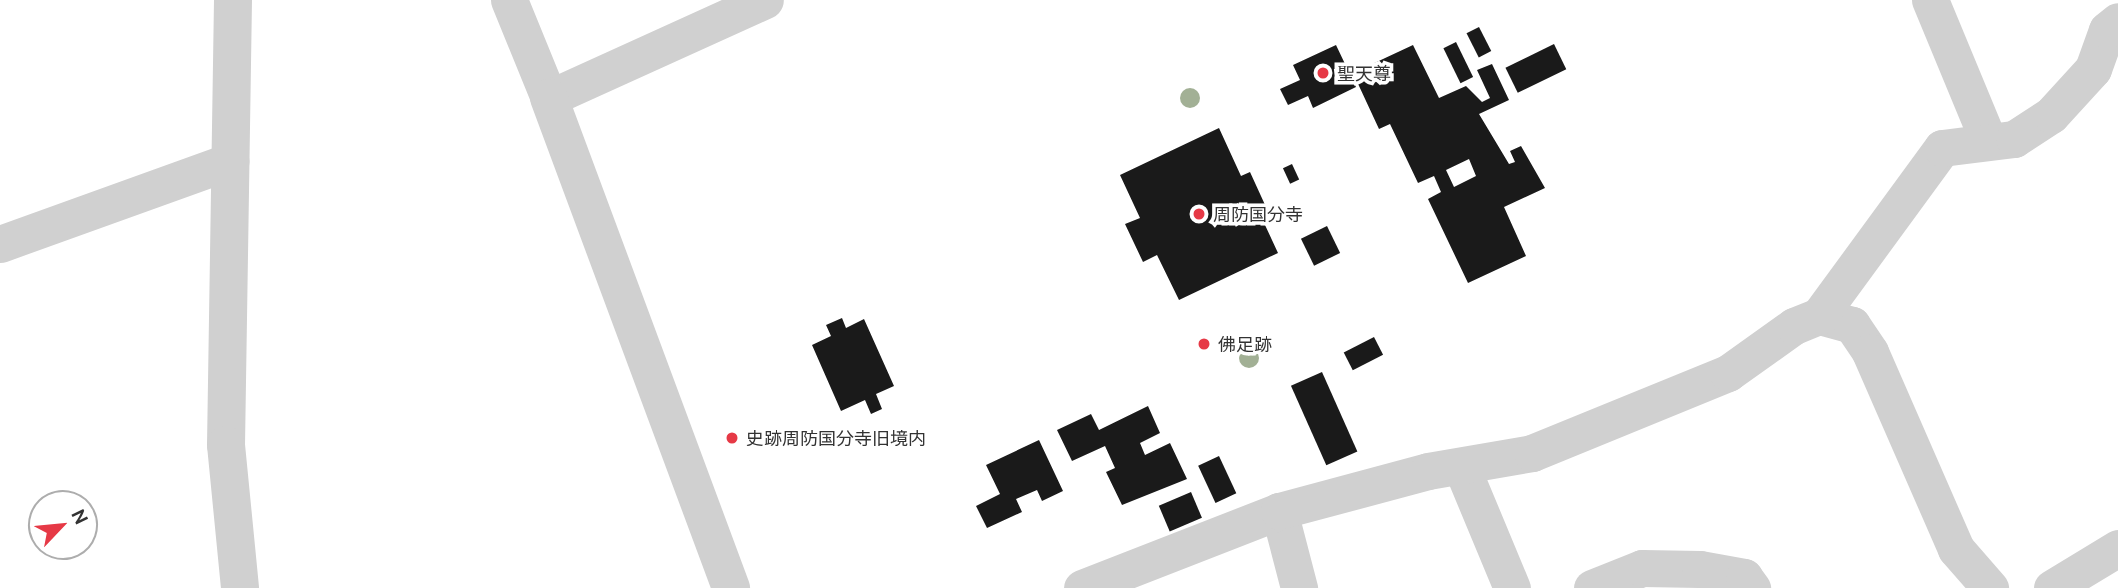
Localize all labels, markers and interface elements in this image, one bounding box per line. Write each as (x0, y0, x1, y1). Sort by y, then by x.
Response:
place label: 聖天尊 (1337, 62, 1391, 84)
marker: 聖天尊 (1315, 65, 1331, 81)
place label: 周防国分寺 (1213, 203, 1303, 225)
marker: 周防国分寺 (1191, 206, 1207, 222)
place label: 佛足跡 (1218, 333, 1272, 355)
marker: 佛足跡 (1196, 336, 1212, 352)
place label: 史跡周防国分寺旧境内 (746, 427, 926, 449)
marker: 史跡周防国分寺旧境内 (724, 430, 740, 446)
north arrow (28, 490, 98, 560)
text: N (67, 505, 93, 528)

